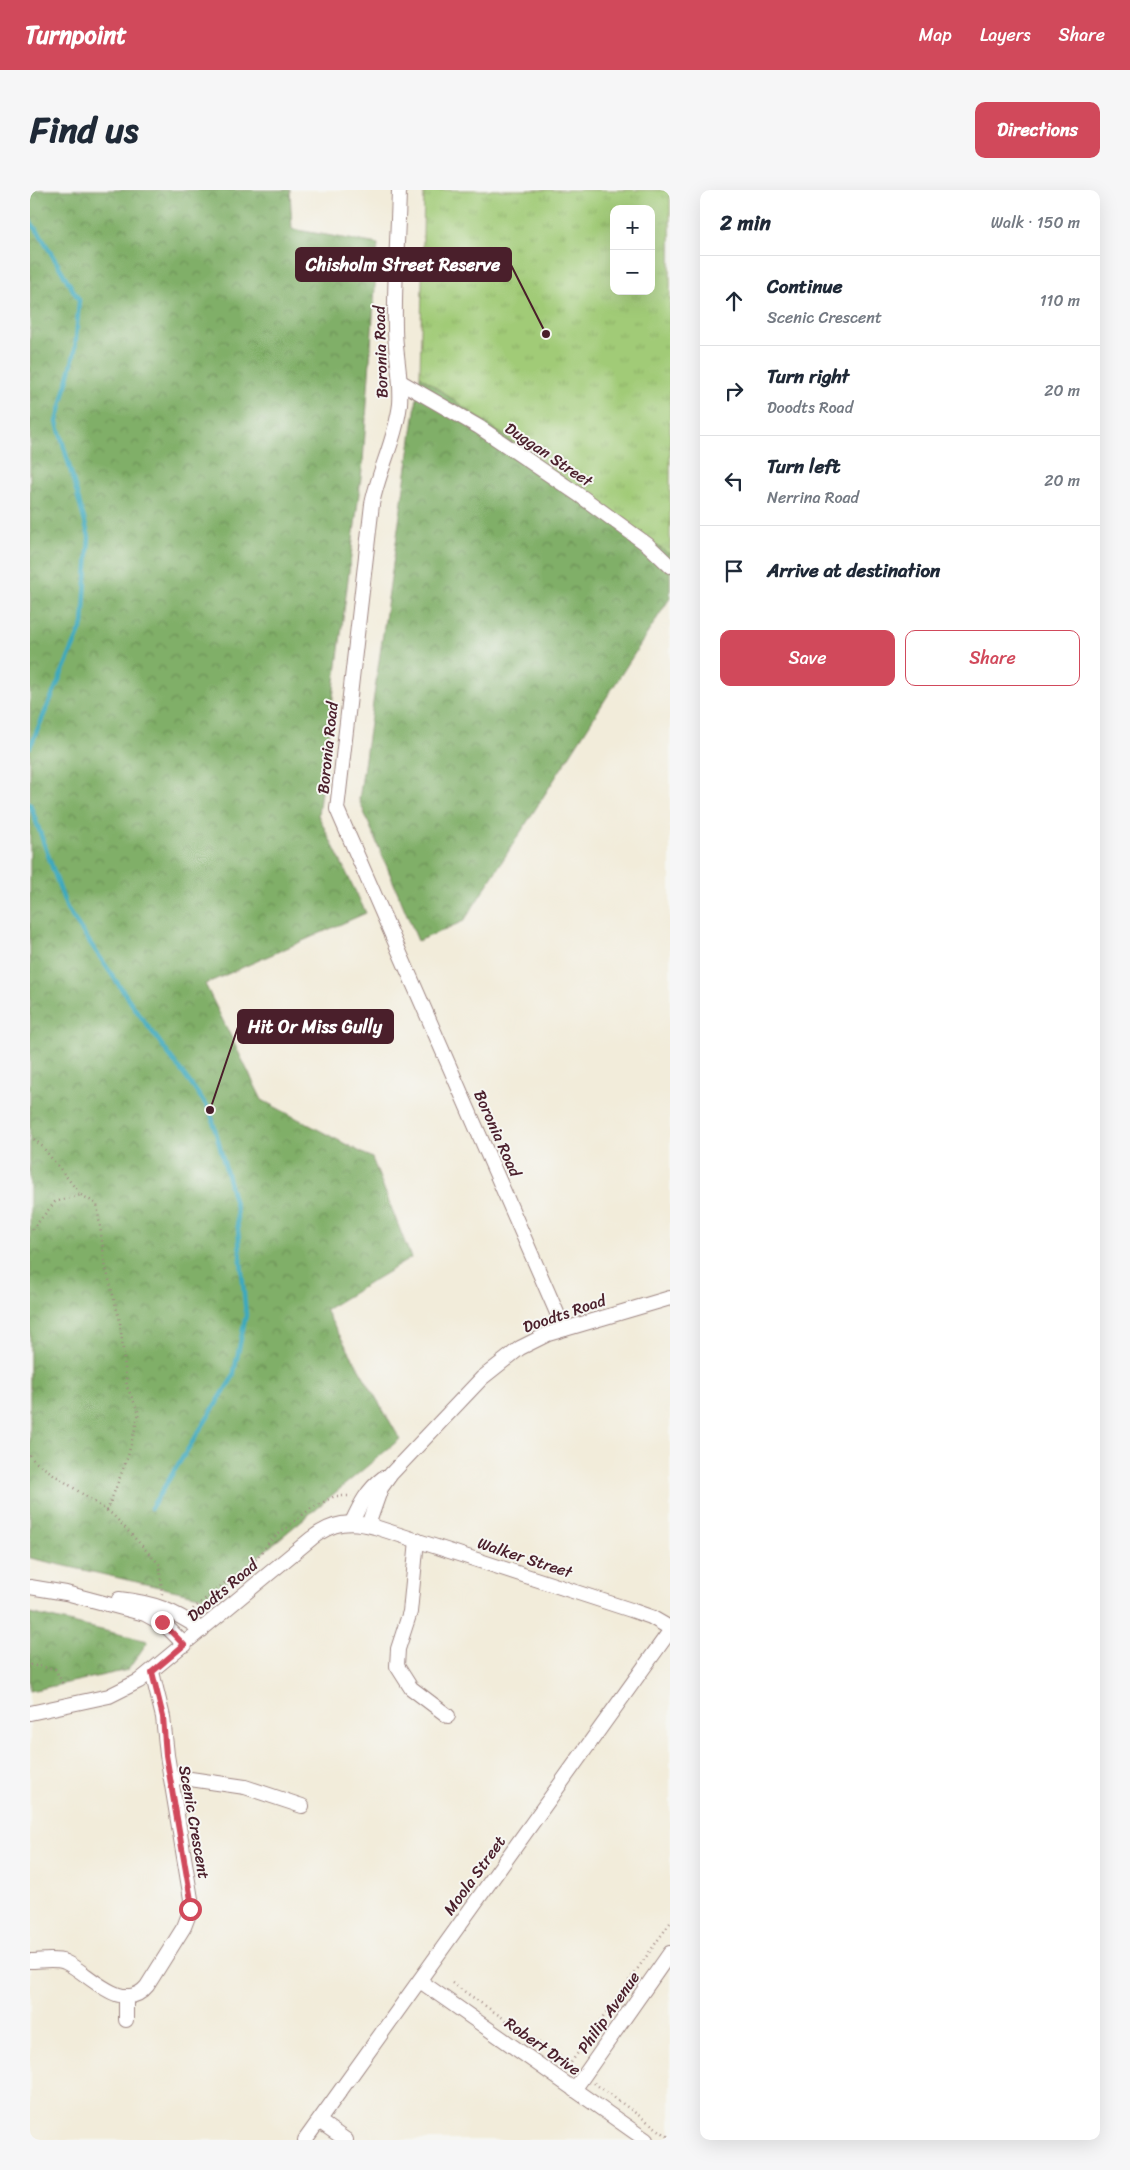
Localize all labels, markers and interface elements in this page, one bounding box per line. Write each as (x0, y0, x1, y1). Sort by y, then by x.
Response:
text: Turnpoint (25, 14, 127, 56)
text: Map (919, 19, 952, 51)
text: Layers (980, 19, 1031, 51)
text: Share (1059, 19, 1105, 51)
text: Find us (30, 99, 138, 161)
button: Directions (975, 102, 1100, 158)
text: 2 min (720, 204, 771, 242)
map controls (610, 205, 655, 295)
button: + (610, 205, 655, 250)
text: Walk · 150 m (991, 208, 1080, 237)
callout: Chisholm Street Reserve (296, 248, 511, 281)
text: Chisholm Street Reserve (305, 249, 501, 281)
button: − (610, 250, 655, 295)
text: Continue (767, 270, 843, 303)
text: 110 m (1040, 286, 1080, 315)
icon: ahead (720, 287, 748, 315)
text: Scenic Crescent (767, 303, 882, 332)
street label: Boronia Road (364, 304, 397, 399)
text: Turn right (767, 360, 849, 393)
text: 20 m (1044, 376, 1080, 405)
icon: right (720, 377, 748, 405)
text: Doodts Road (767, 393, 853, 422)
street label: Duggan Street (499, 414, 599, 495)
text: Turn left (767, 450, 840, 483)
text: 20 m (1044, 466, 1080, 495)
icon: left (720, 467, 748, 495)
text: Nerrina Road (767, 483, 859, 512)
text: Arrive at destination (767, 554, 940, 587)
icon: arrive (720, 557, 748, 585)
button: Save (720, 630, 895, 686)
button: Share (905, 630, 1080, 686)
street label: Boronia Road (308, 699, 347, 796)
callout: Hit Or Miss Gully (238, 1010, 393, 1043)
text: Hit Or Miss Gully (247, 1011, 383, 1043)
street label: Boronia Road (465, 1085, 530, 1183)
street label: Doodts Road (519, 1285, 611, 1341)
street label: Walker Street (474, 1528, 577, 1587)
street label: Doodts Road (180, 1551, 266, 1629)
route end (151, 1611, 174, 1634)
street label: Scenic Crescent (170, 1763, 219, 1881)
street label: Moola Street (435, 1829, 514, 1921)
route start (179, 1898, 202, 1921)
street label: Philip Avenue (569, 1965, 648, 2060)
street label: Robert Drive (498, 2009, 587, 2084)

